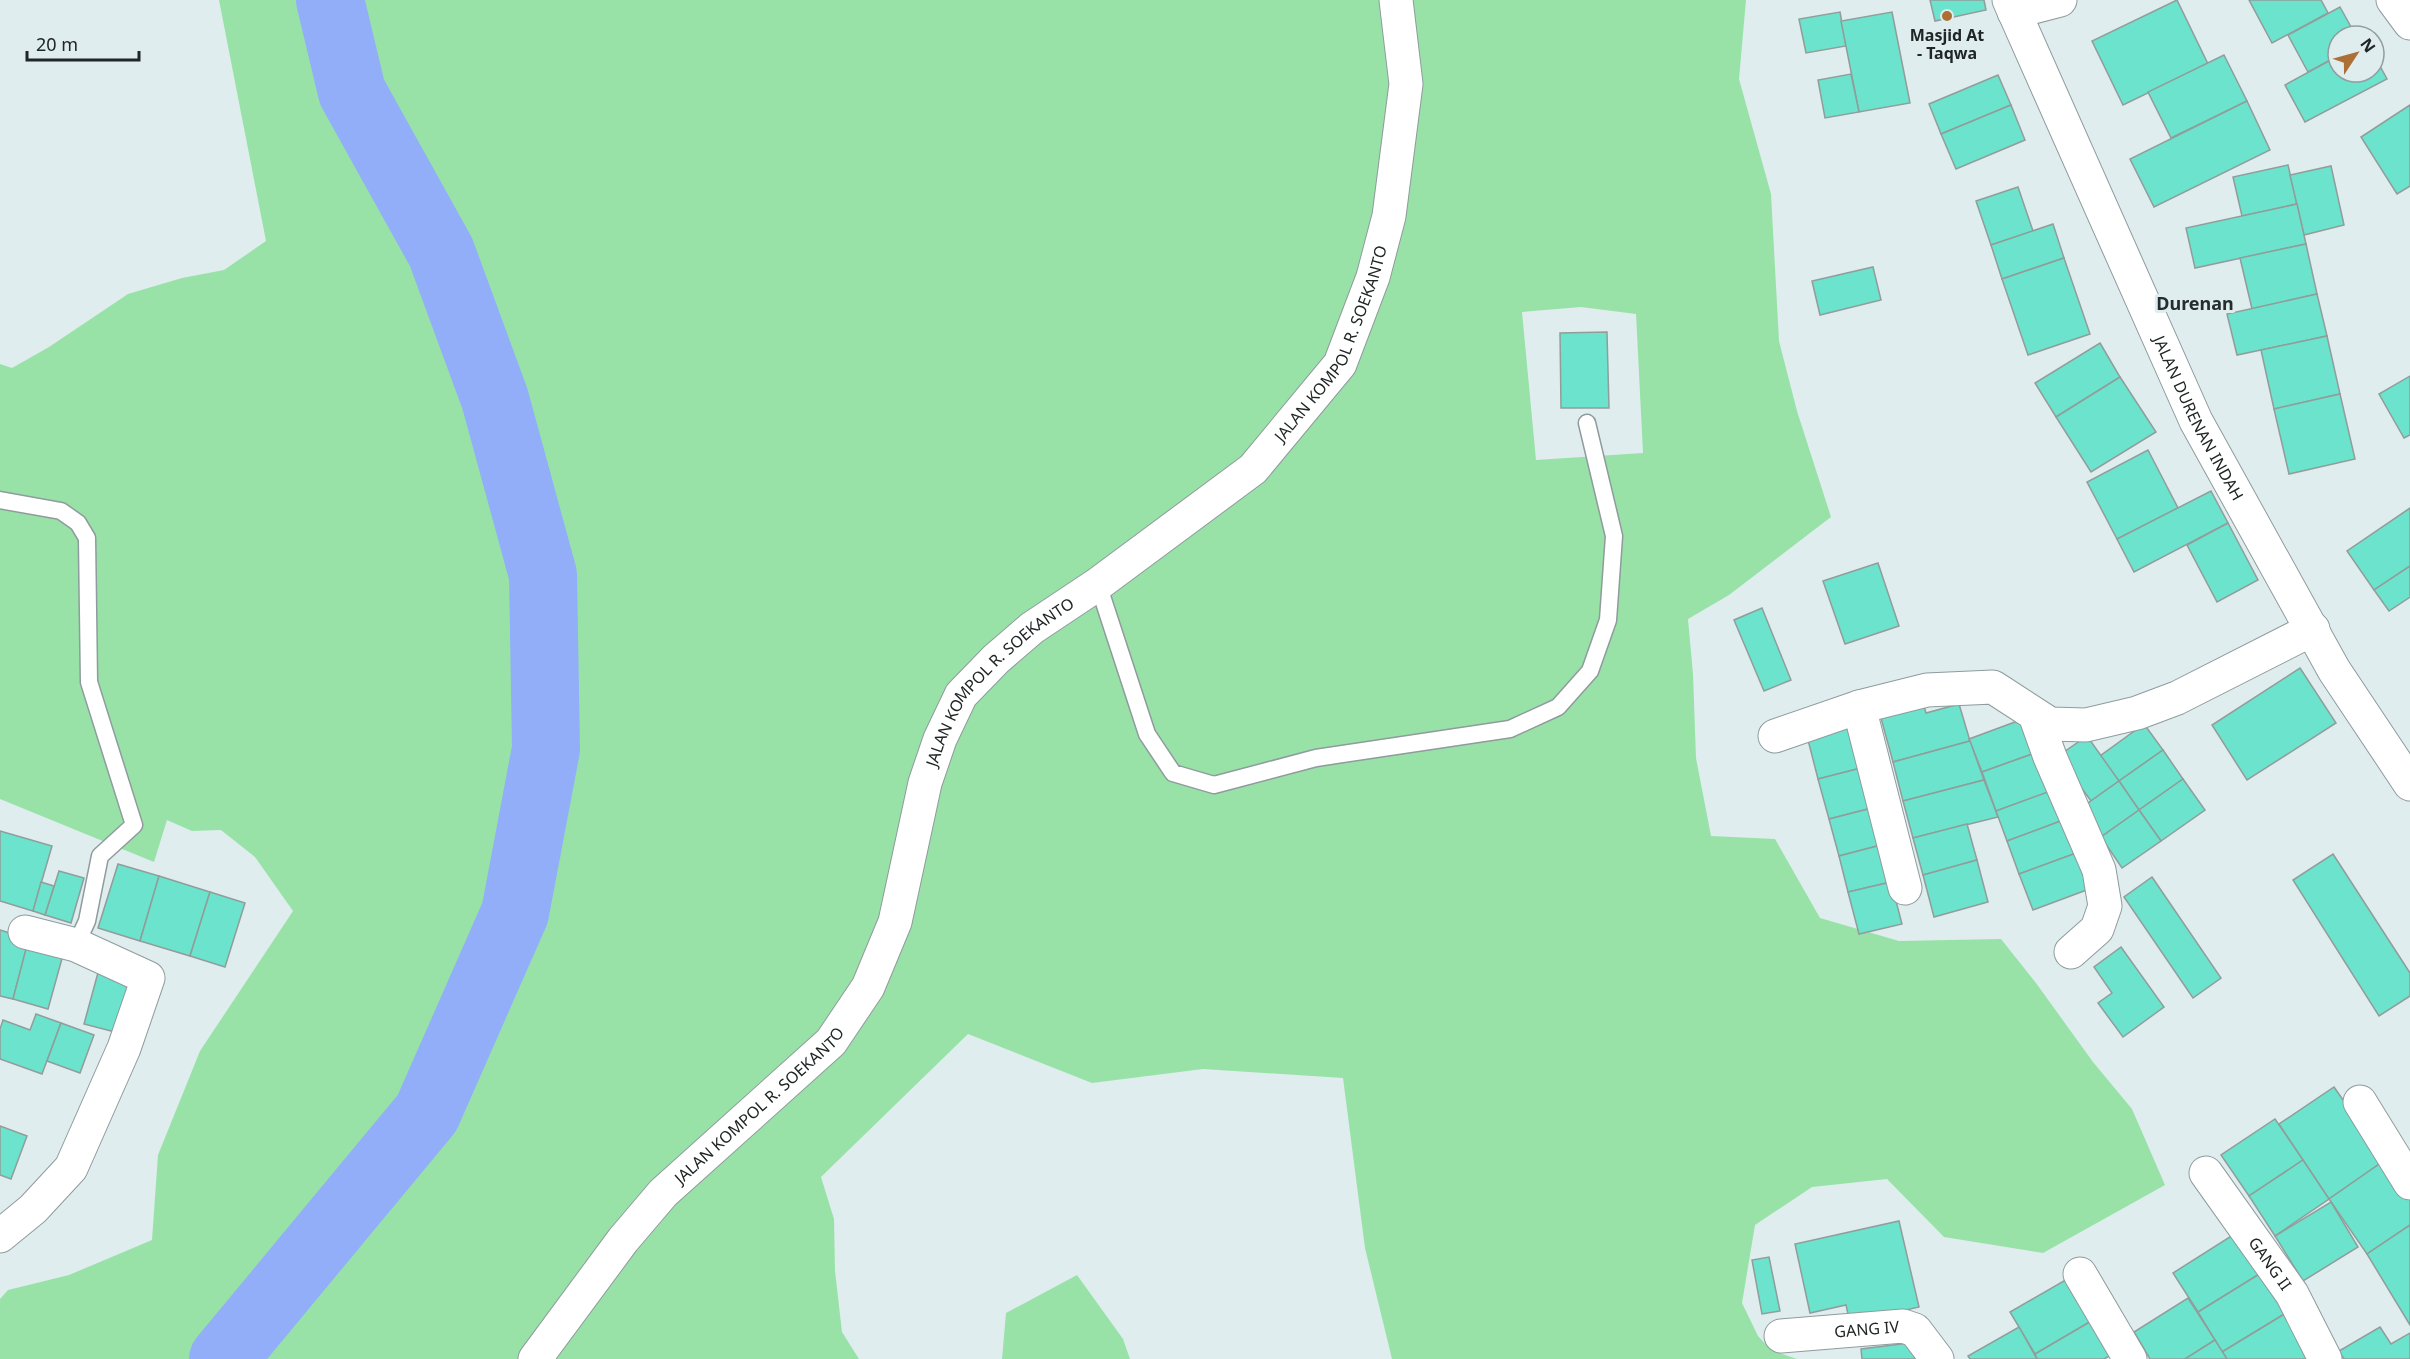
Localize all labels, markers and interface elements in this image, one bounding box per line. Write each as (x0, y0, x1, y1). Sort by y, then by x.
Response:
marker: Masjid At - Taqwa (1940, 9, 1954, 23)
scale bar (27, 24, 140, 62)
place label: Masjid At - Taqwa (1910, 24, 1984, 64)
north arrow (2326, 24, 2386, 84)
text: 20 m (36, 32, 78, 56)
text: N (2355, 33, 2381, 57)
street label: JALAN KOMPOL R. SOEKANTO (1268, 243, 1392, 448)
district label: Durenan (2156, 291, 2234, 315)
street label: JALAN DURENAN INDAH (2148, 330, 2249, 504)
street label: JALAN KOMPOL R. SOEKANTO (920, 592, 1078, 771)
street label: JALAN KOMPOL R. SOEKANTO (668, 1023, 849, 1190)
street label: GANG II (2244, 1232, 2297, 1295)
street label: GANG IV (1833, 1315, 1900, 1343)

